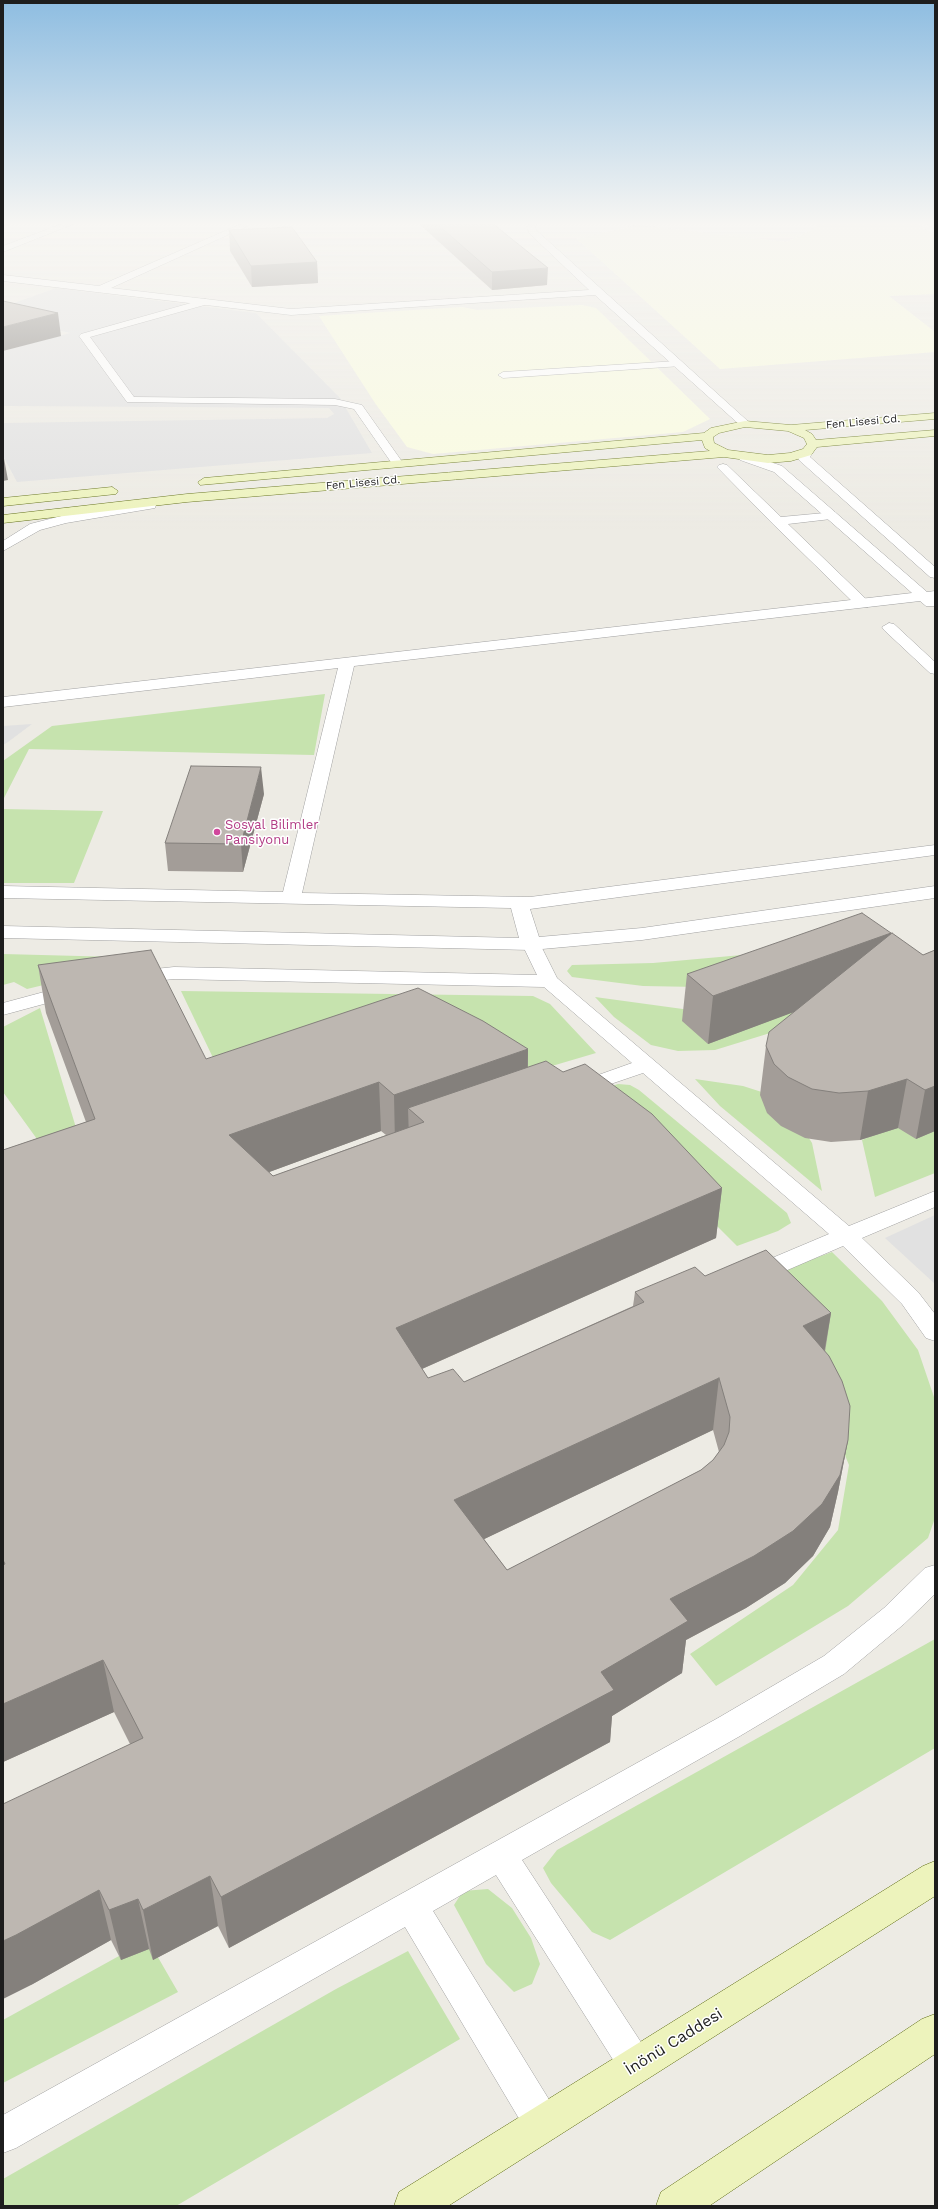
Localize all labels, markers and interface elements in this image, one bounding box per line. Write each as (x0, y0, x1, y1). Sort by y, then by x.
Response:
street label: Fen Lisesi Cd. (825, 412, 901, 432)
street label: Fen Lisesi Cd. (325, 473, 401, 493)
place label: Sosyal Bilimler Pansiyonu (225, 817, 318, 848)
marker: Sosyal Bilimler Pansiyonu (212, 827, 222, 837)
street label: İnönü Caddesi (622, 2004, 726, 2080)

